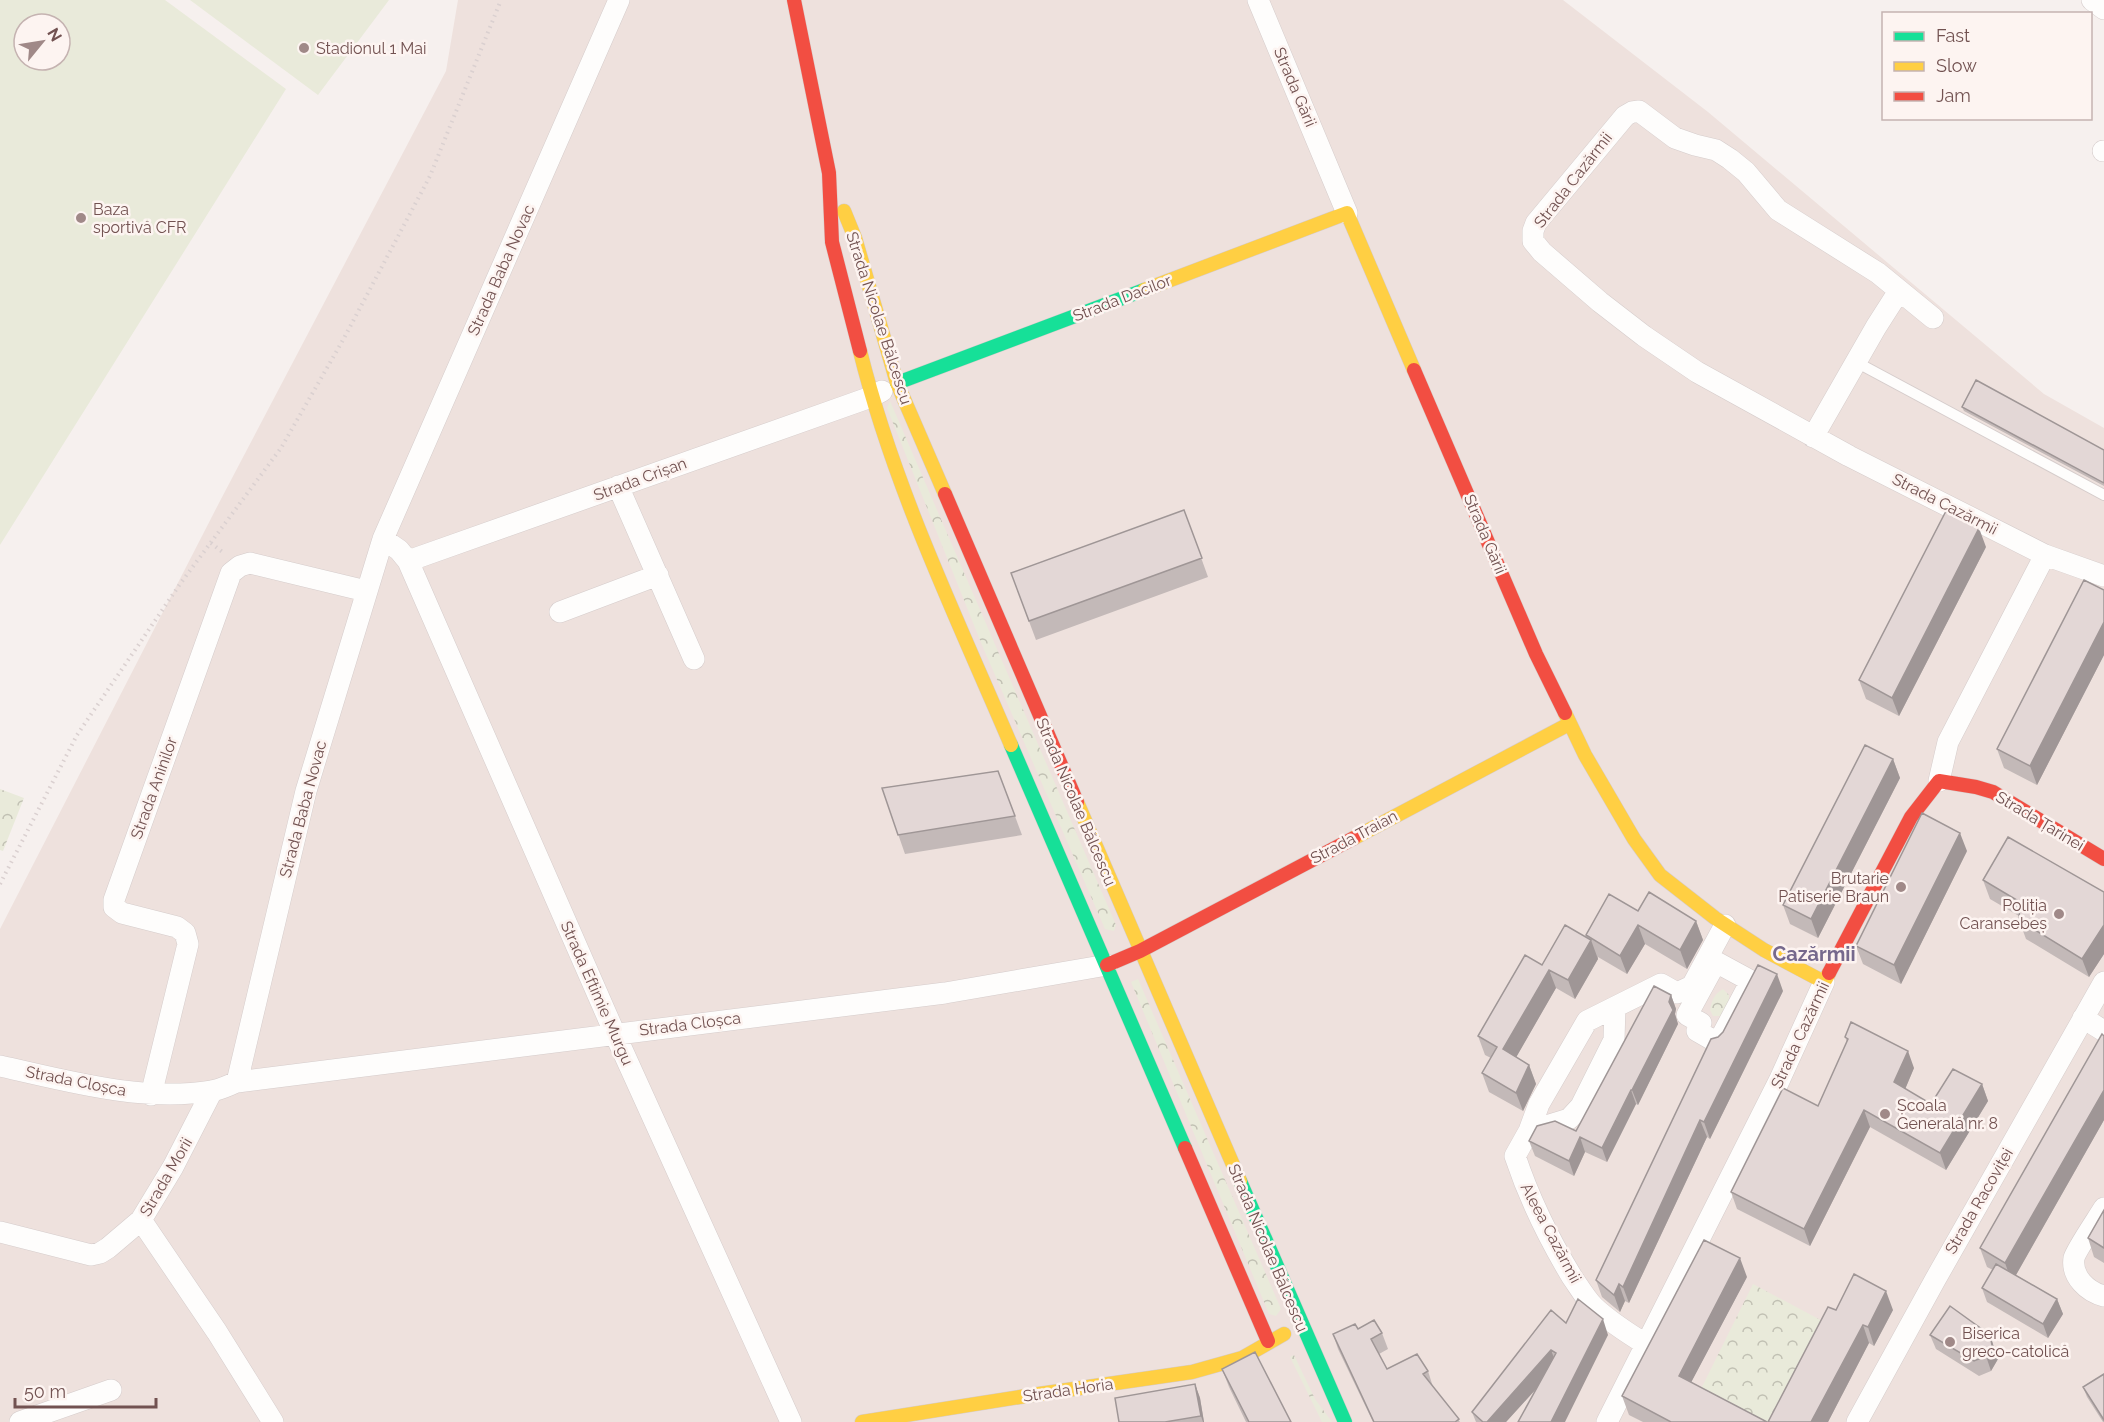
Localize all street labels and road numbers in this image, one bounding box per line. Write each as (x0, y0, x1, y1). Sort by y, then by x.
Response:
street label: Strada Gării (1270, 44, 1320, 130)
street label: Strada Cazărmii (1530, 129, 1616, 231)
street label: Strada Baba Novac (464, 201, 539, 338)
street label: Strada Nicolae Bălcescu (842, 229, 916, 407)
street label: Strada Dacilor (1070, 270, 1174, 325)
street label: Strada Crișan (591, 453, 689, 505)
street label: Strada Cazărmii (1889, 469, 2001, 539)
street label: Strada Gării (1460, 491, 1510, 577)
street label: Strada Nicolae Bălcescu (1032, 715, 1120, 889)
street label: Strada Aninilor (127, 734, 181, 842)
street label: Strada Baba Novac (276, 738, 331, 880)
street label: Strada Țarinei (1992, 787, 2088, 855)
street label: Strada Traian (1307, 806, 1401, 868)
street label: Strada Eftimie Murgu (557, 918, 637, 1068)
street label: Strada Cazărmii (1767, 979, 1833, 1091)
street label: Strada Cloșca (638, 1008, 742, 1040)
street label: Strada Cloșca (24, 1062, 128, 1100)
street label: Strada Morii (136, 1134, 196, 1220)
street label: Strada Racoviței (1941, 1145, 2017, 1257)
street label: Strada Nicolae Bălcescu (1224, 1161, 1312, 1335)
street label: Aleea Cazărmii (1517, 1180, 1585, 1286)
street label: Strada Horia (1022, 1374, 1114, 1406)

